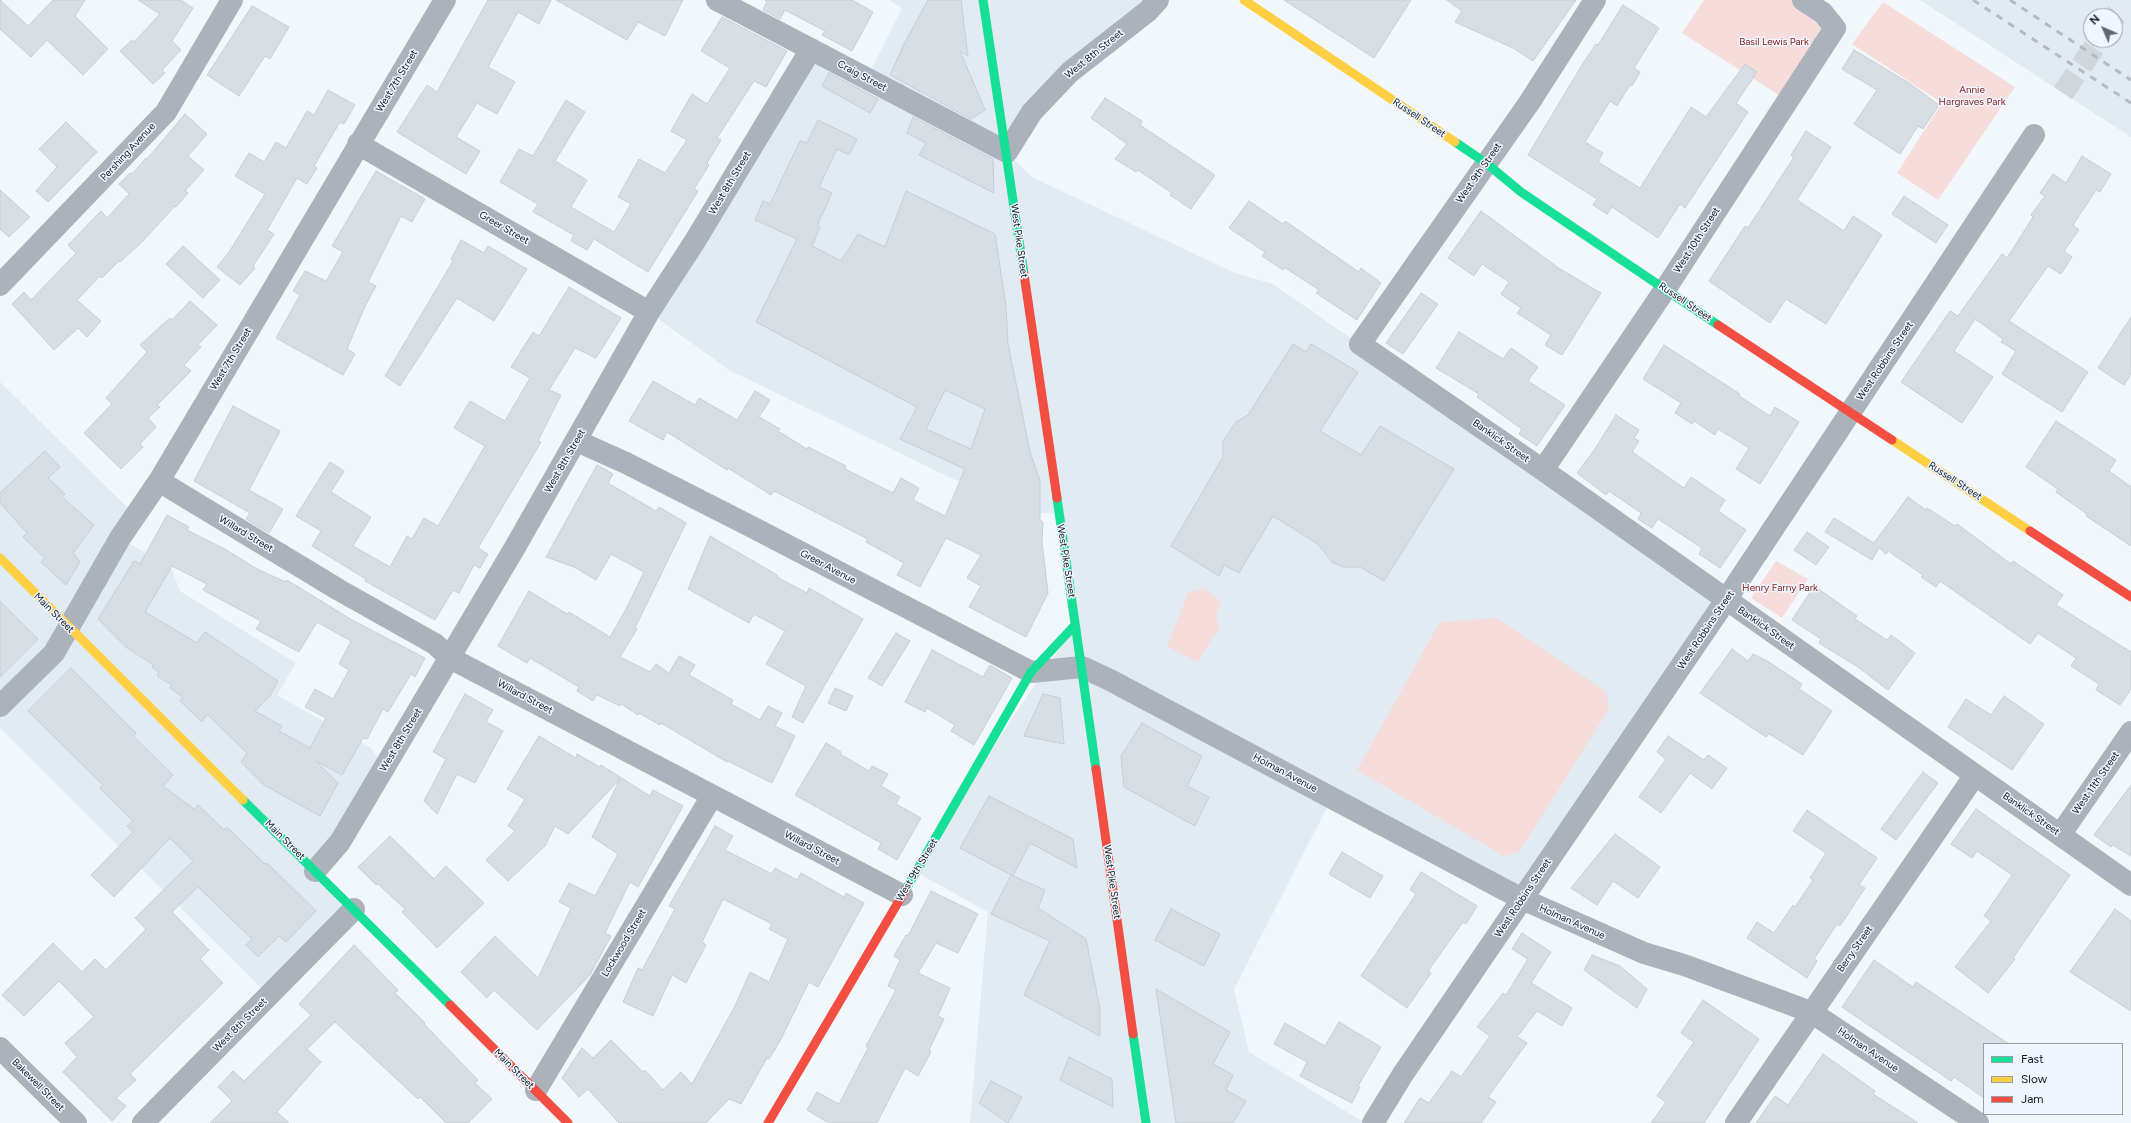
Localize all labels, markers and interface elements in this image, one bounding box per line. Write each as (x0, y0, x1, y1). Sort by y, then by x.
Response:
north arrow (2083, 8, 2123, 48)
text: N (2087, 12, 2102, 27)
street label: West 8th Street (1062, 27, 1126, 81)
park label: Basil Lewis Park (1739, 36, 1809, 48)
street label: West 7th Street (374, 48, 420, 114)
street label: Craig Street (835, 58, 889, 94)
park label: Annie Hargraves Park (1939, 84, 2005, 108)
street label: Russell Street (1390, 96, 1448, 140)
street label: Pershing Avenue (98, 121, 158, 183)
street label: West 9th Street (1454, 140, 1504, 206)
street label: West 8th Street (706, 149, 754, 217)
street label: West Pike Street (1008, 203, 1030, 279)
street label: West 10th Street (1671, 205, 1723, 275)
street label: Greer Street (477, 209, 531, 247)
street label: Russell Street (1656, 280, 1714, 324)
street label: West Robbins Street (1854, 319, 1916, 403)
street label: West 7th Street (208, 326, 254, 392)
street label: Banklick Street (1470, 417, 1532, 465)
street label: West 8th Street (542, 427, 588, 495)
street label: Russell Street (1926, 459, 1984, 503)
street label: Willard Street (217, 513, 275, 555)
street label: West Pike Street (1054, 523, 1078, 599)
street label: Greer Avenue (798, 547, 858, 587)
park label: Henry Farny Park (1742, 582, 1818, 594)
street label: West Robbins Street (1675, 588, 1737, 672)
street label: Main Street (31, 590, 77, 636)
street label: Banklick Street (1735, 604, 1797, 652)
street label: Willard Street (495, 677, 555, 717)
street label: West 8th Street (377, 706, 425, 774)
street label: West 11th Street (2070, 749, 2122, 817)
street label: Holman Avenue (1251, 751, 1319, 795)
street label: Banklick Street (2000, 790, 2062, 838)
street label: Main Street (262, 817, 308, 863)
street label: Willard Street (782, 828, 842, 868)
street label: West 9th Street (894, 836, 940, 904)
street label: West Pike Street (1101, 844, 1123, 920)
street label: West Robbins Street (1492, 856, 1554, 940)
street label: Holman Avenue (1537, 902, 1607, 942)
street label: Lockwood Street (599, 907, 649, 979)
street label: Berry Street (1835, 923, 1875, 975)
street label: West 8th Street (210, 995, 270, 1055)
street label: Holman Avenue (1835, 1025, 1901, 1075)
legend (1983, 1043, 2123, 1115)
street label: Main Street (491, 1046, 537, 1092)
text: Fast (2021, 1052, 2044, 1066)
street label: Bakewell Street (9, 1056, 67, 1114)
text: Slow (2021, 1072, 2047, 1086)
text: Jam (2021, 1092, 2044, 1106)

